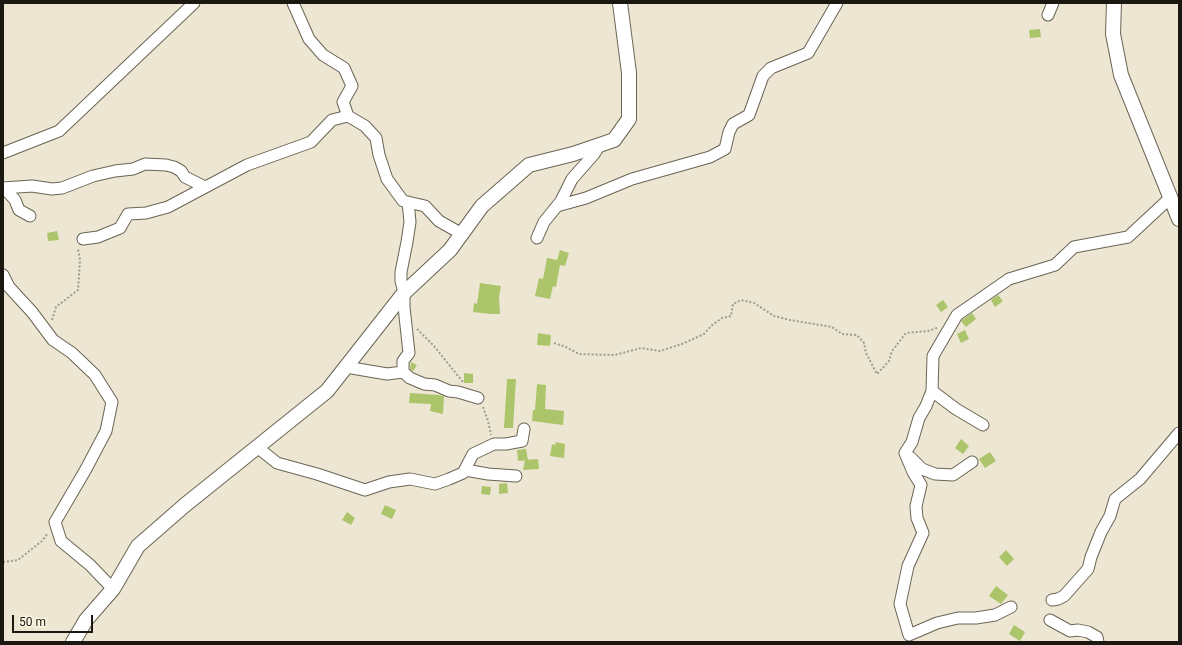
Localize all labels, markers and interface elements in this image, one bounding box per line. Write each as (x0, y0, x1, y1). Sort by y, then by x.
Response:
scale bar (14, 607, 95, 633)
text: 50 m (19, 615, 46, 629)

